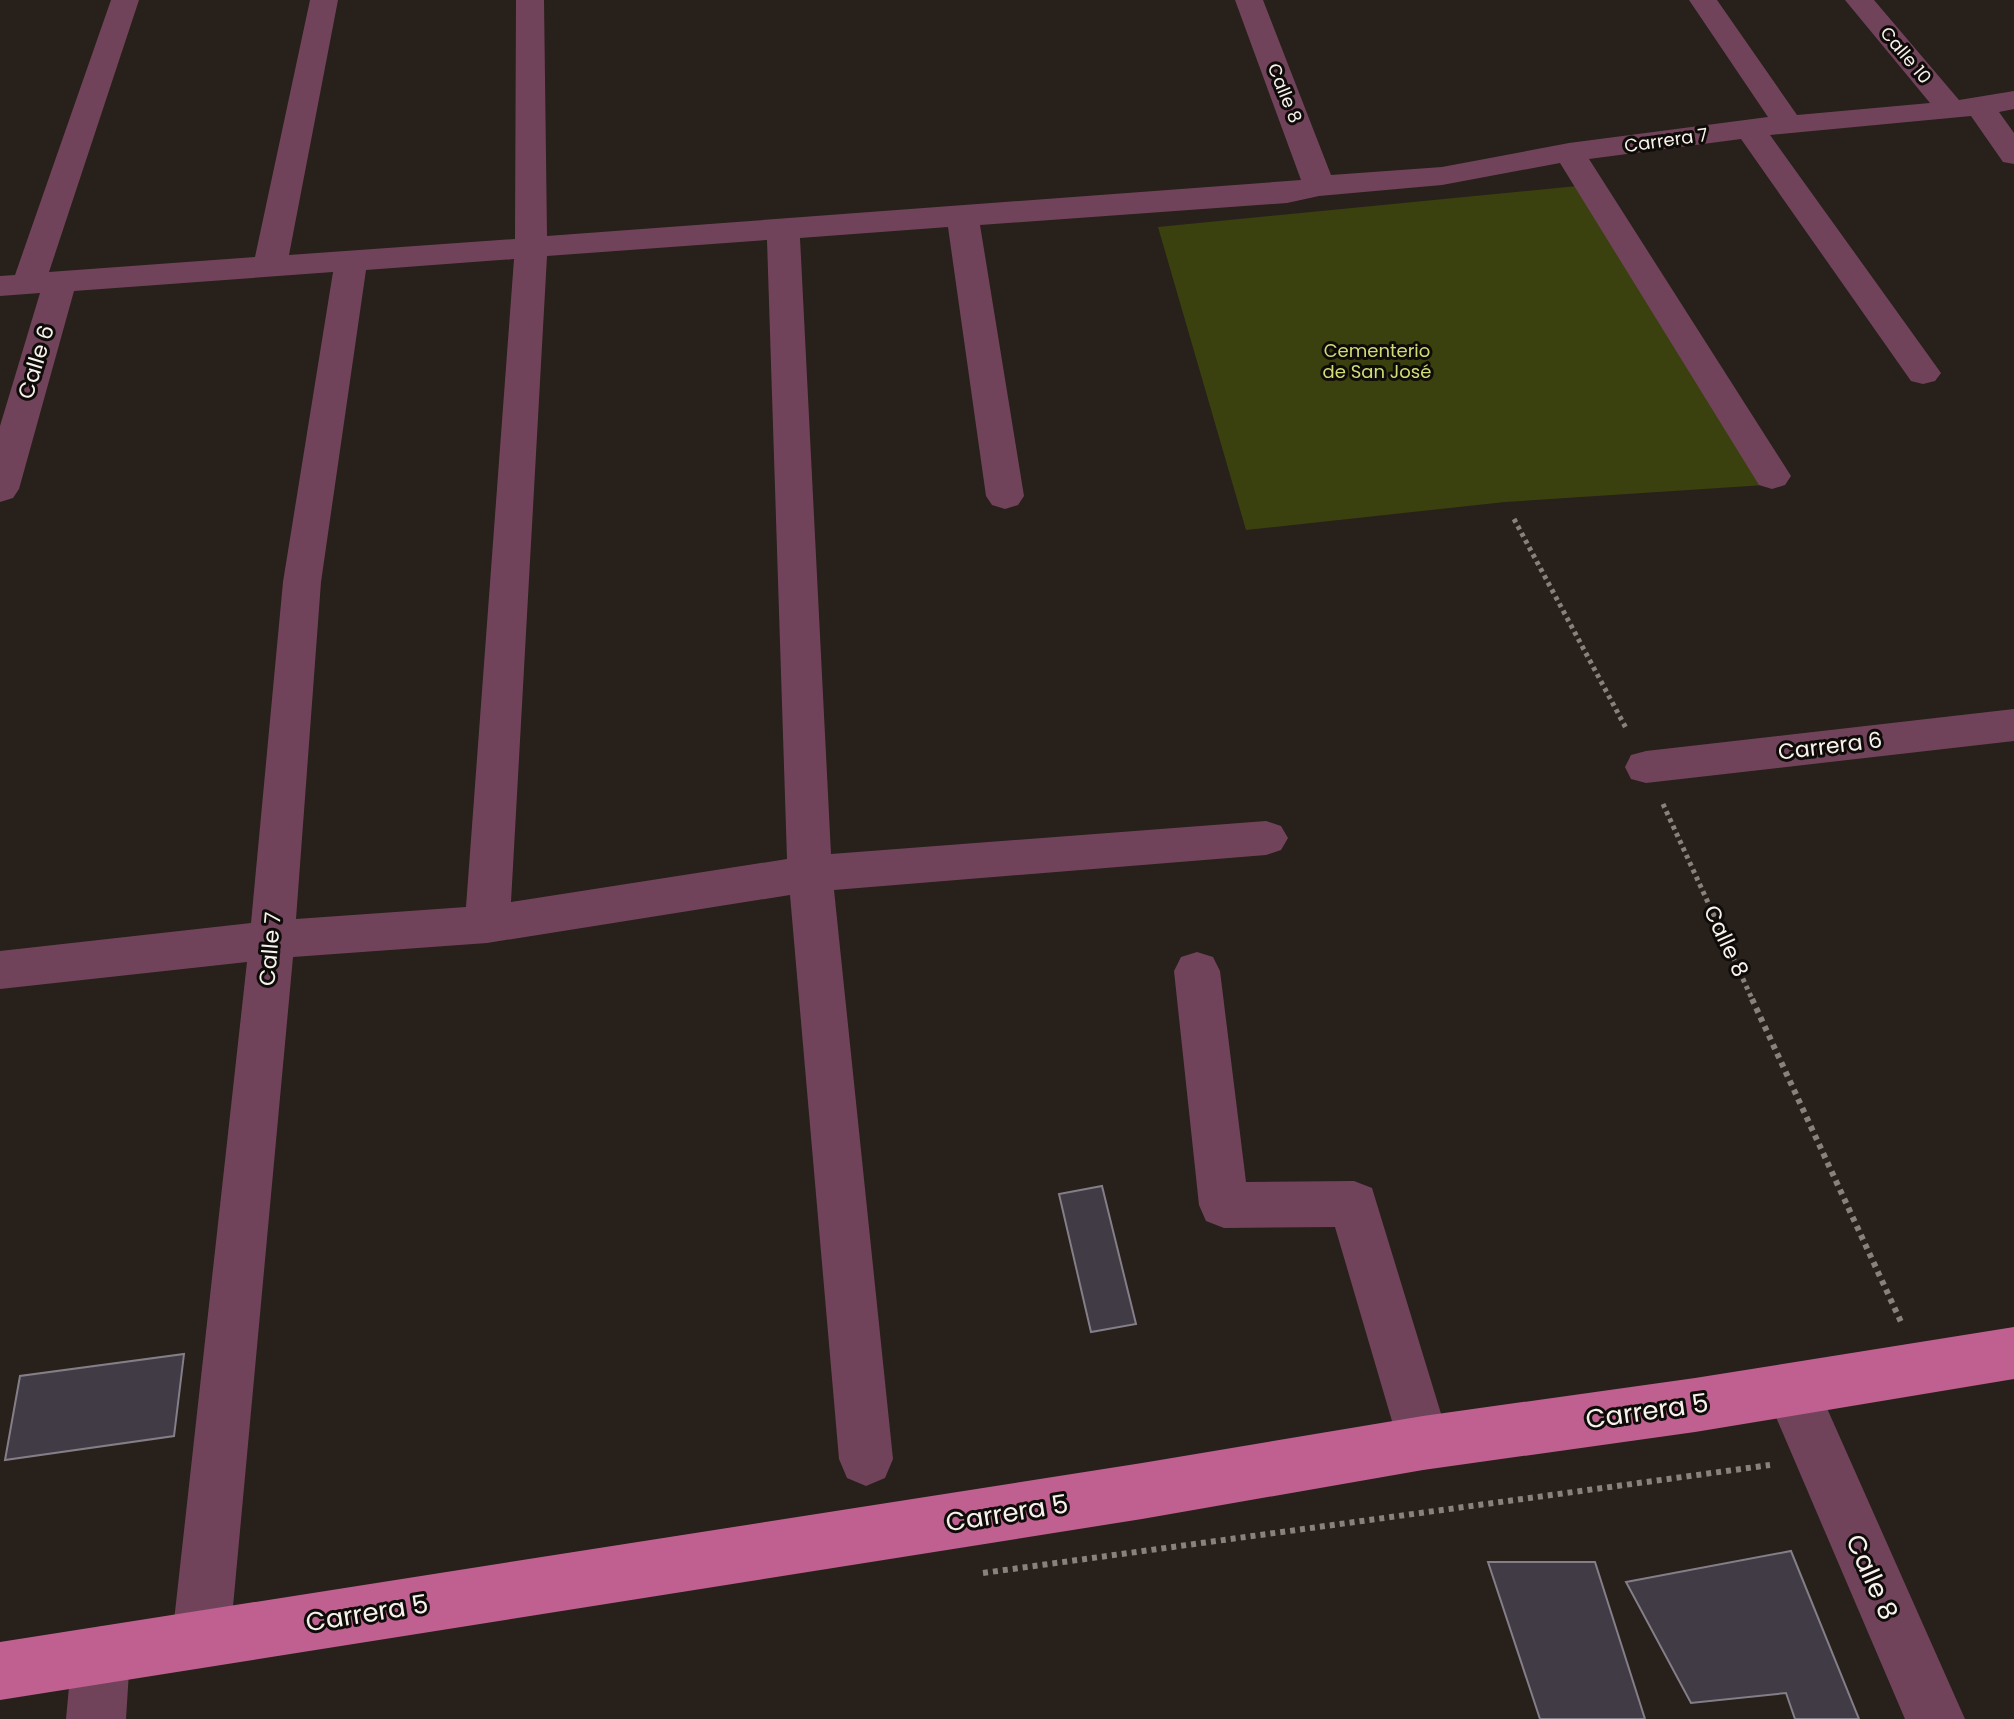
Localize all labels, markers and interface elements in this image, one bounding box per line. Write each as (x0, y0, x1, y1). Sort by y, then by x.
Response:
street label: Calle 10 (1875, 21, 1937, 89)
street label: Calle 8 (1262, 59, 1308, 127)
street label: Carrera 7 (1623, 122, 1710, 158)
street label: Calle 6 (10, 321, 62, 403)
park label: Cementerio de San José (1323, 338, 1431, 384)
street label: Carrera 6 (1776, 724, 1884, 768)
street label: Calle 8 (1696, 900, 1756, 982)
street label: Calle 7 (251, 911, 289, 987)
street label: Carrera 5 (1583, 1385, 1711, 1437)
street label: Carrera 5 (943, 1486, 1071, 1540)
street label: Calle 8 (1837, 1529, 1907, 1625)
street label: Carrera 5 (303, 1586, 431, 1640)

